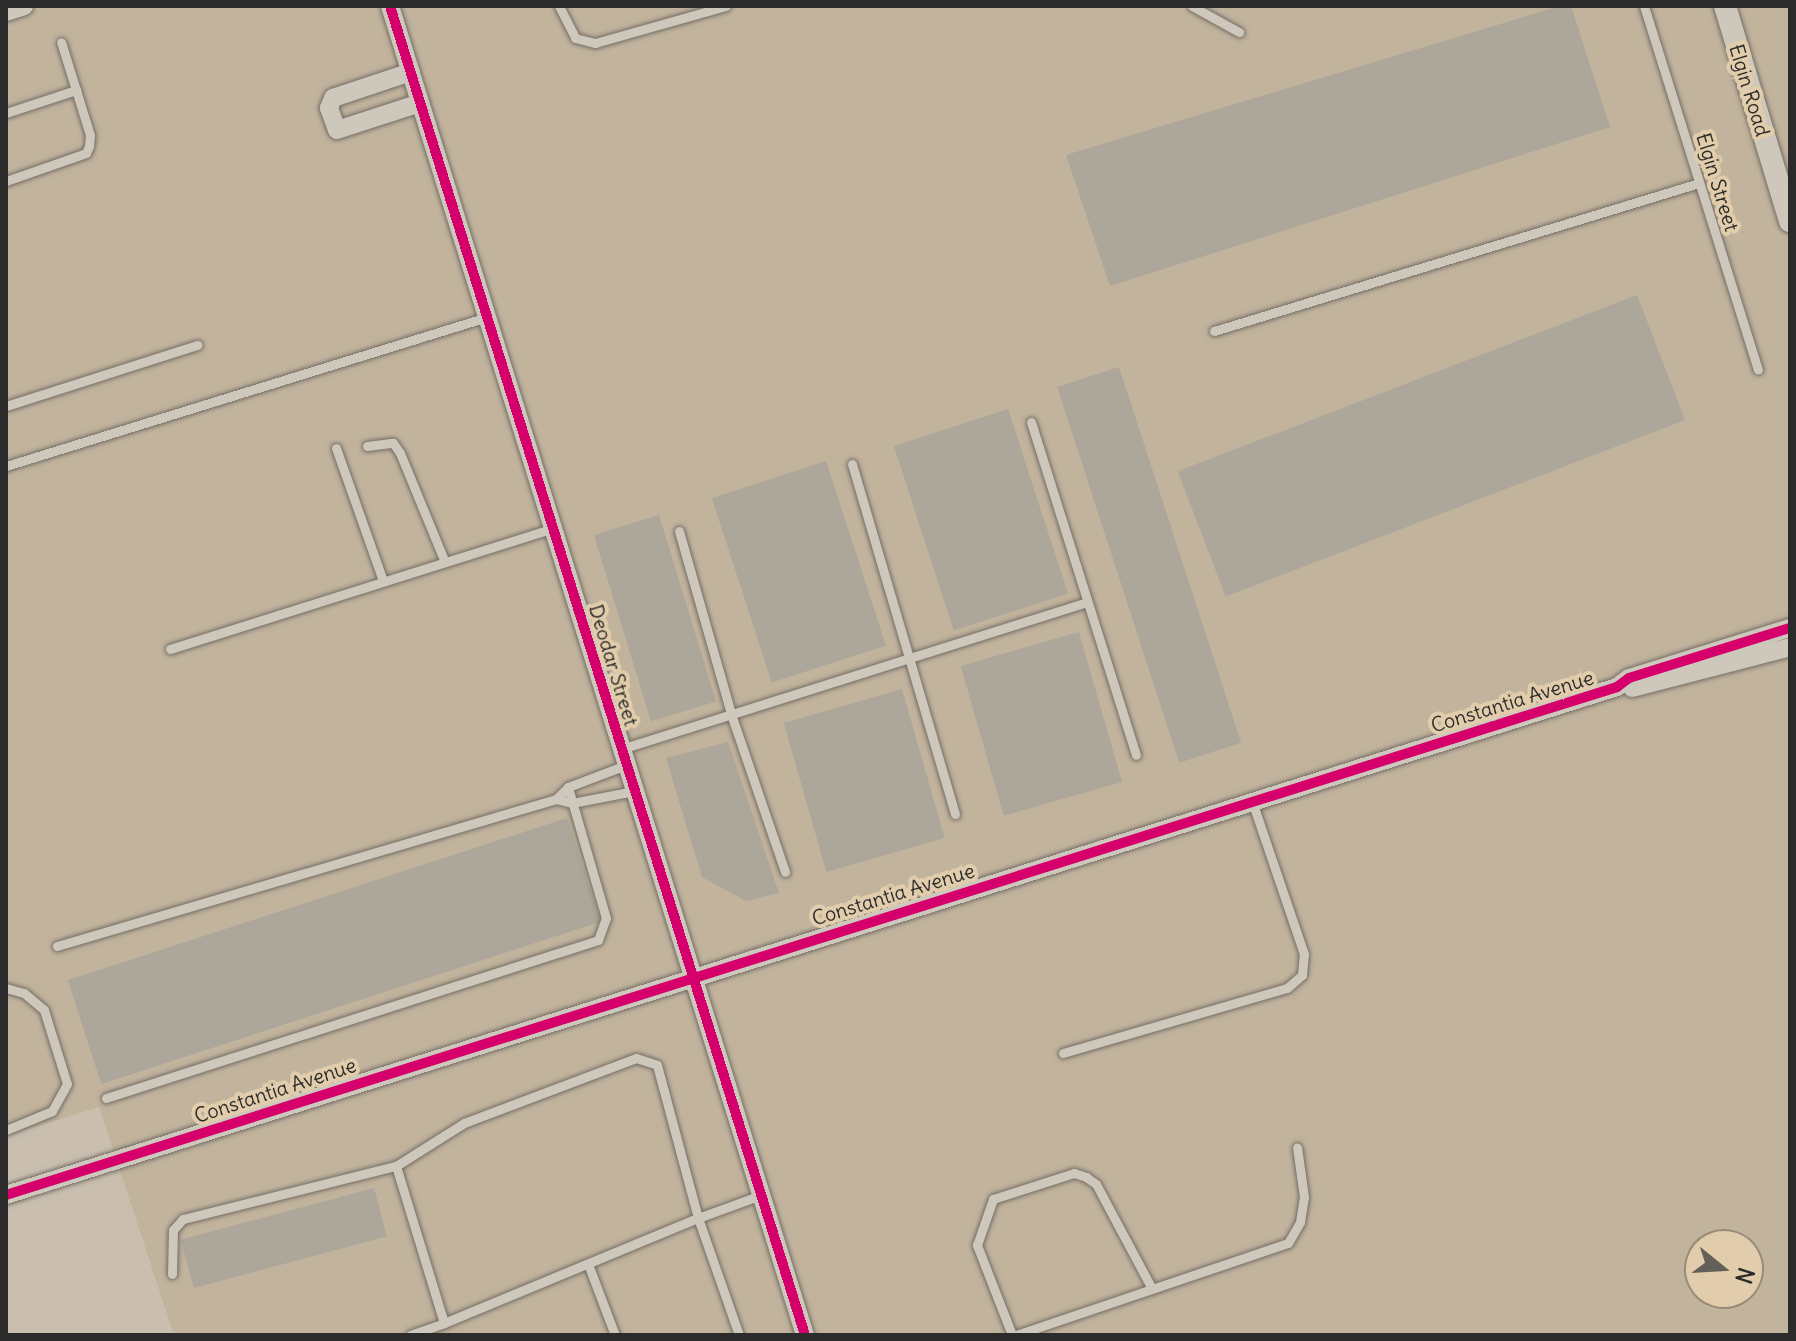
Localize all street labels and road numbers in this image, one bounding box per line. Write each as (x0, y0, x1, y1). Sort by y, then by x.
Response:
street label: Elgin Road (1725, 41, 1775, 139)
street label: Elgin Street (1692, 130, 1744, 234)
street label: Deodar Street (584, 601, 644, 729)
street label: Constantia Avenue (1428, 665, 1596, 737)
street label: Constantia Avenue (809, 858, 977, 930)
street label: Constantia Avenue (191, 1052, 359, 1128)

